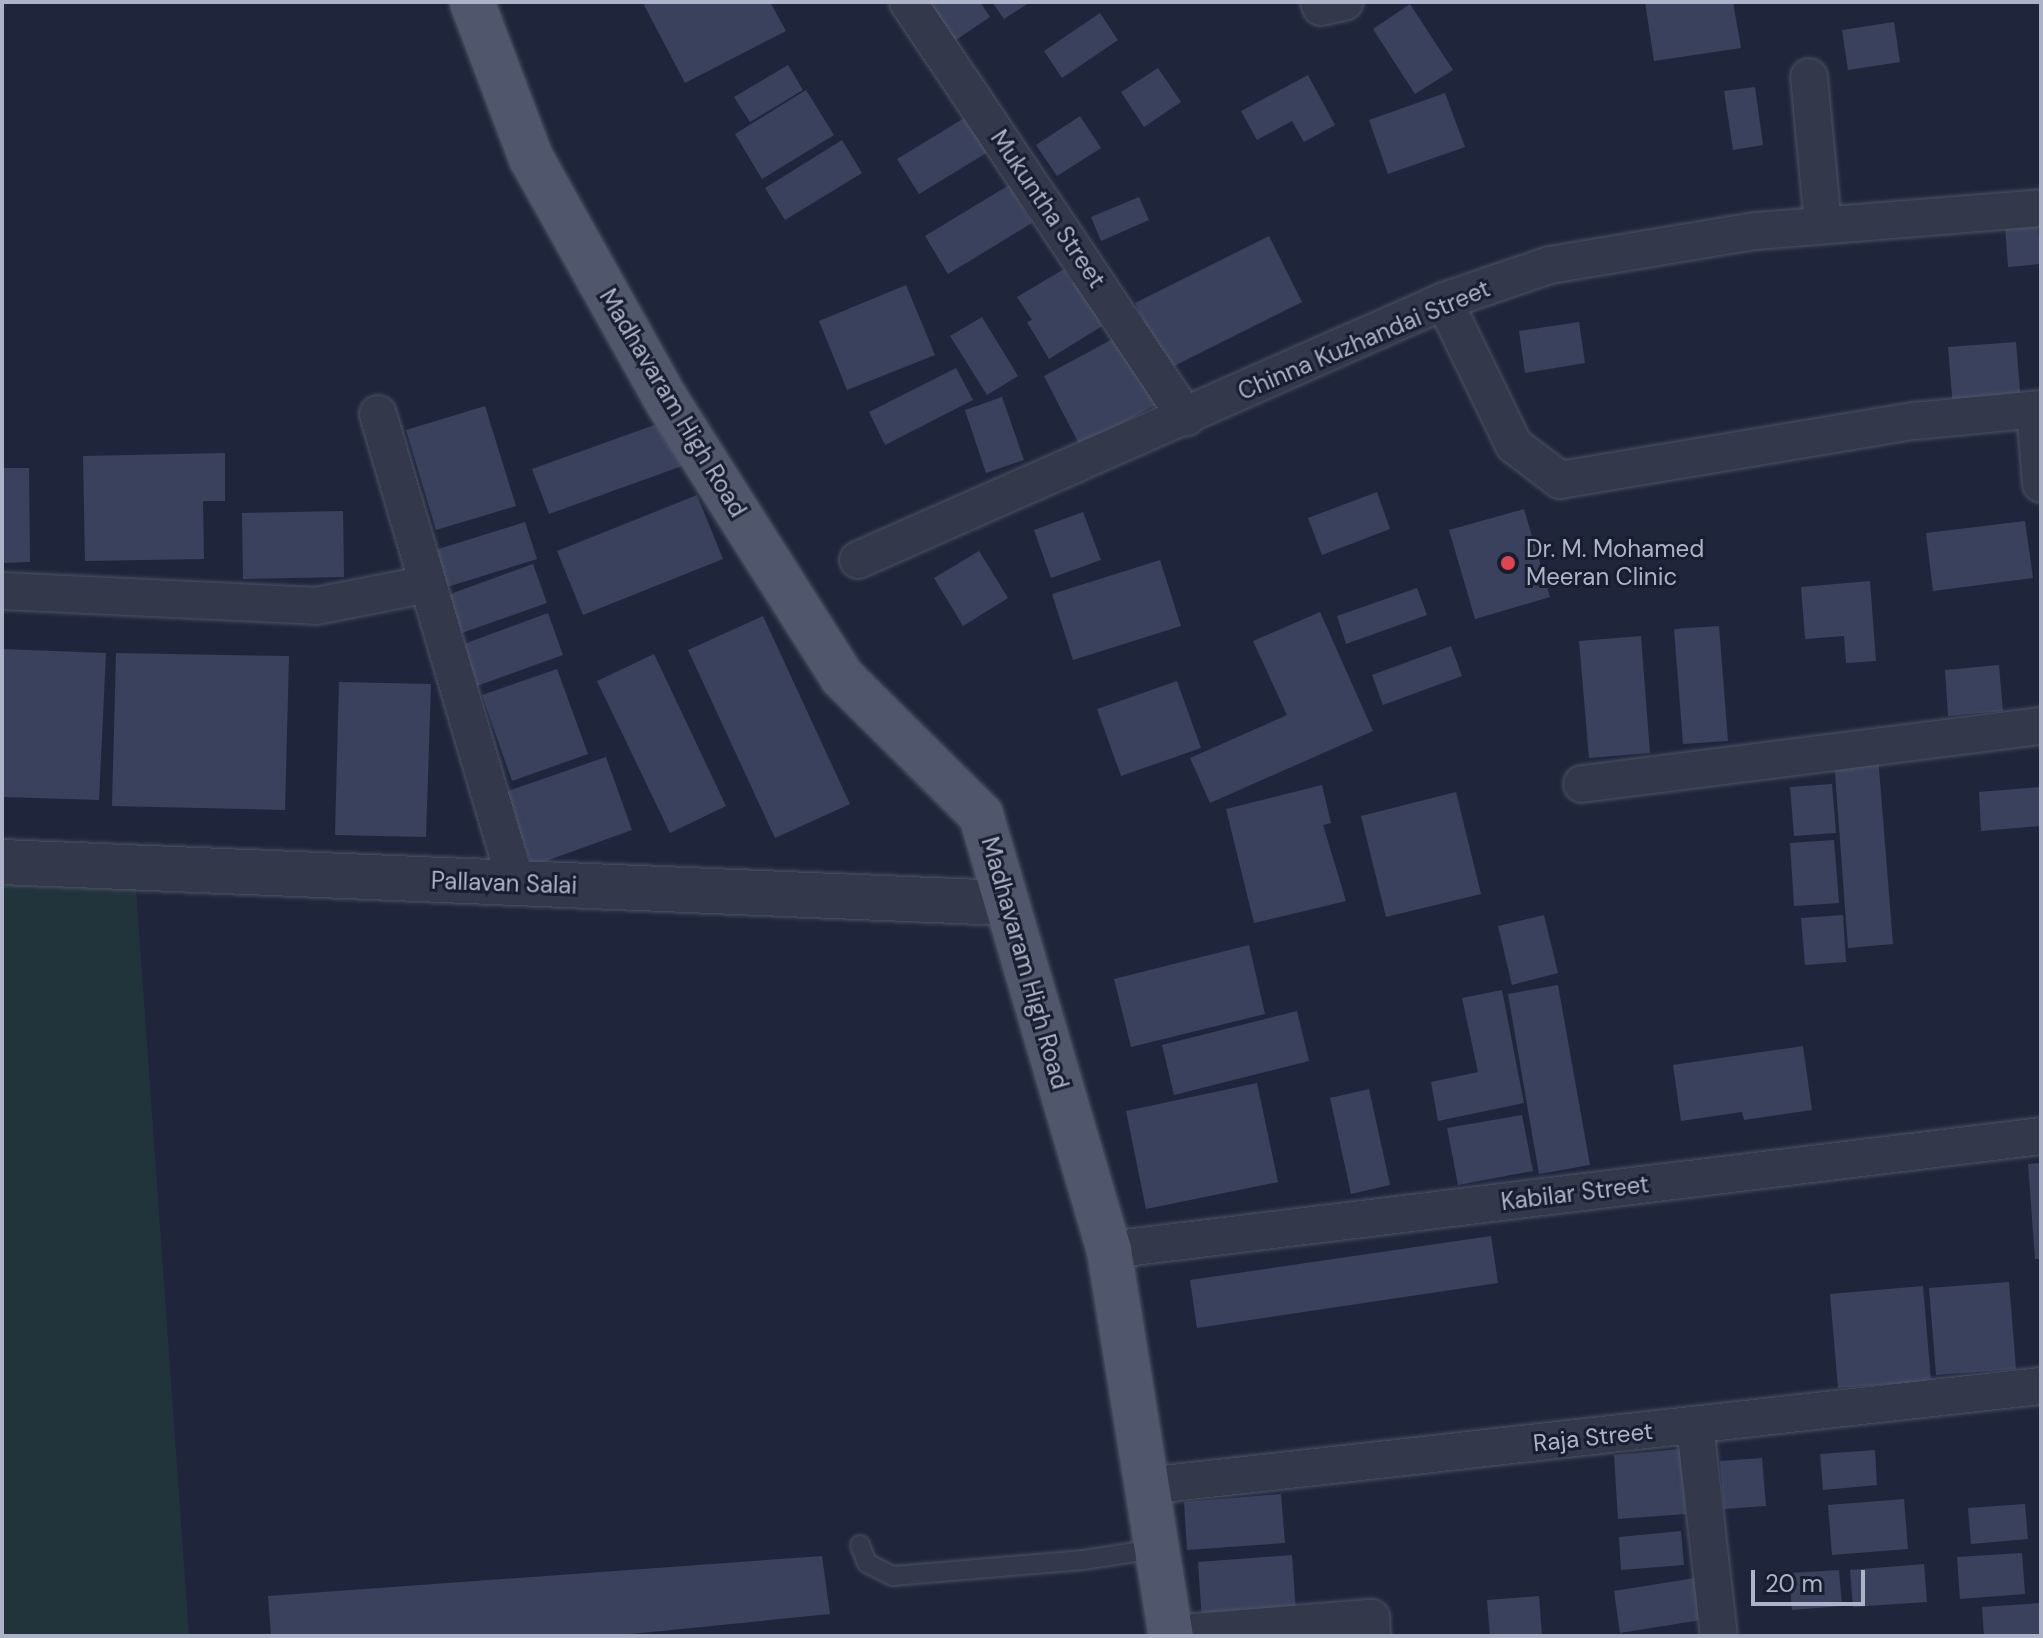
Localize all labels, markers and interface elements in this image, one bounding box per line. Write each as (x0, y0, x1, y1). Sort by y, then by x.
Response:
street label: Mukuntha Street (985, 125, 1111, 293)
street label: Chinna Kuzhandai Street (1234, 274, 1494, 406)
street label: Madhavaram High Road (593, 284, 753, 522)
place label: Dr. M. Mohamed Meeran Clinic (1526, 535, 1704, 591)
marker: Dr. M. Mohamed Meeran Clinic (1497, 552, 1519, 574)
street label: Madhavaram High Road (975, 834, 1075, 1092)
street label: Pallavan Salai (430, 866, 578, 900)
street label: Kabilar Street (1499, 1170, 1651, 1216)
street label: Raja Street (1532, 1416, 1654, 1458)
scale bar (1755, 1554, 1869, 1604)
text: 20 m (1765, 1568, 1823, 1599)

